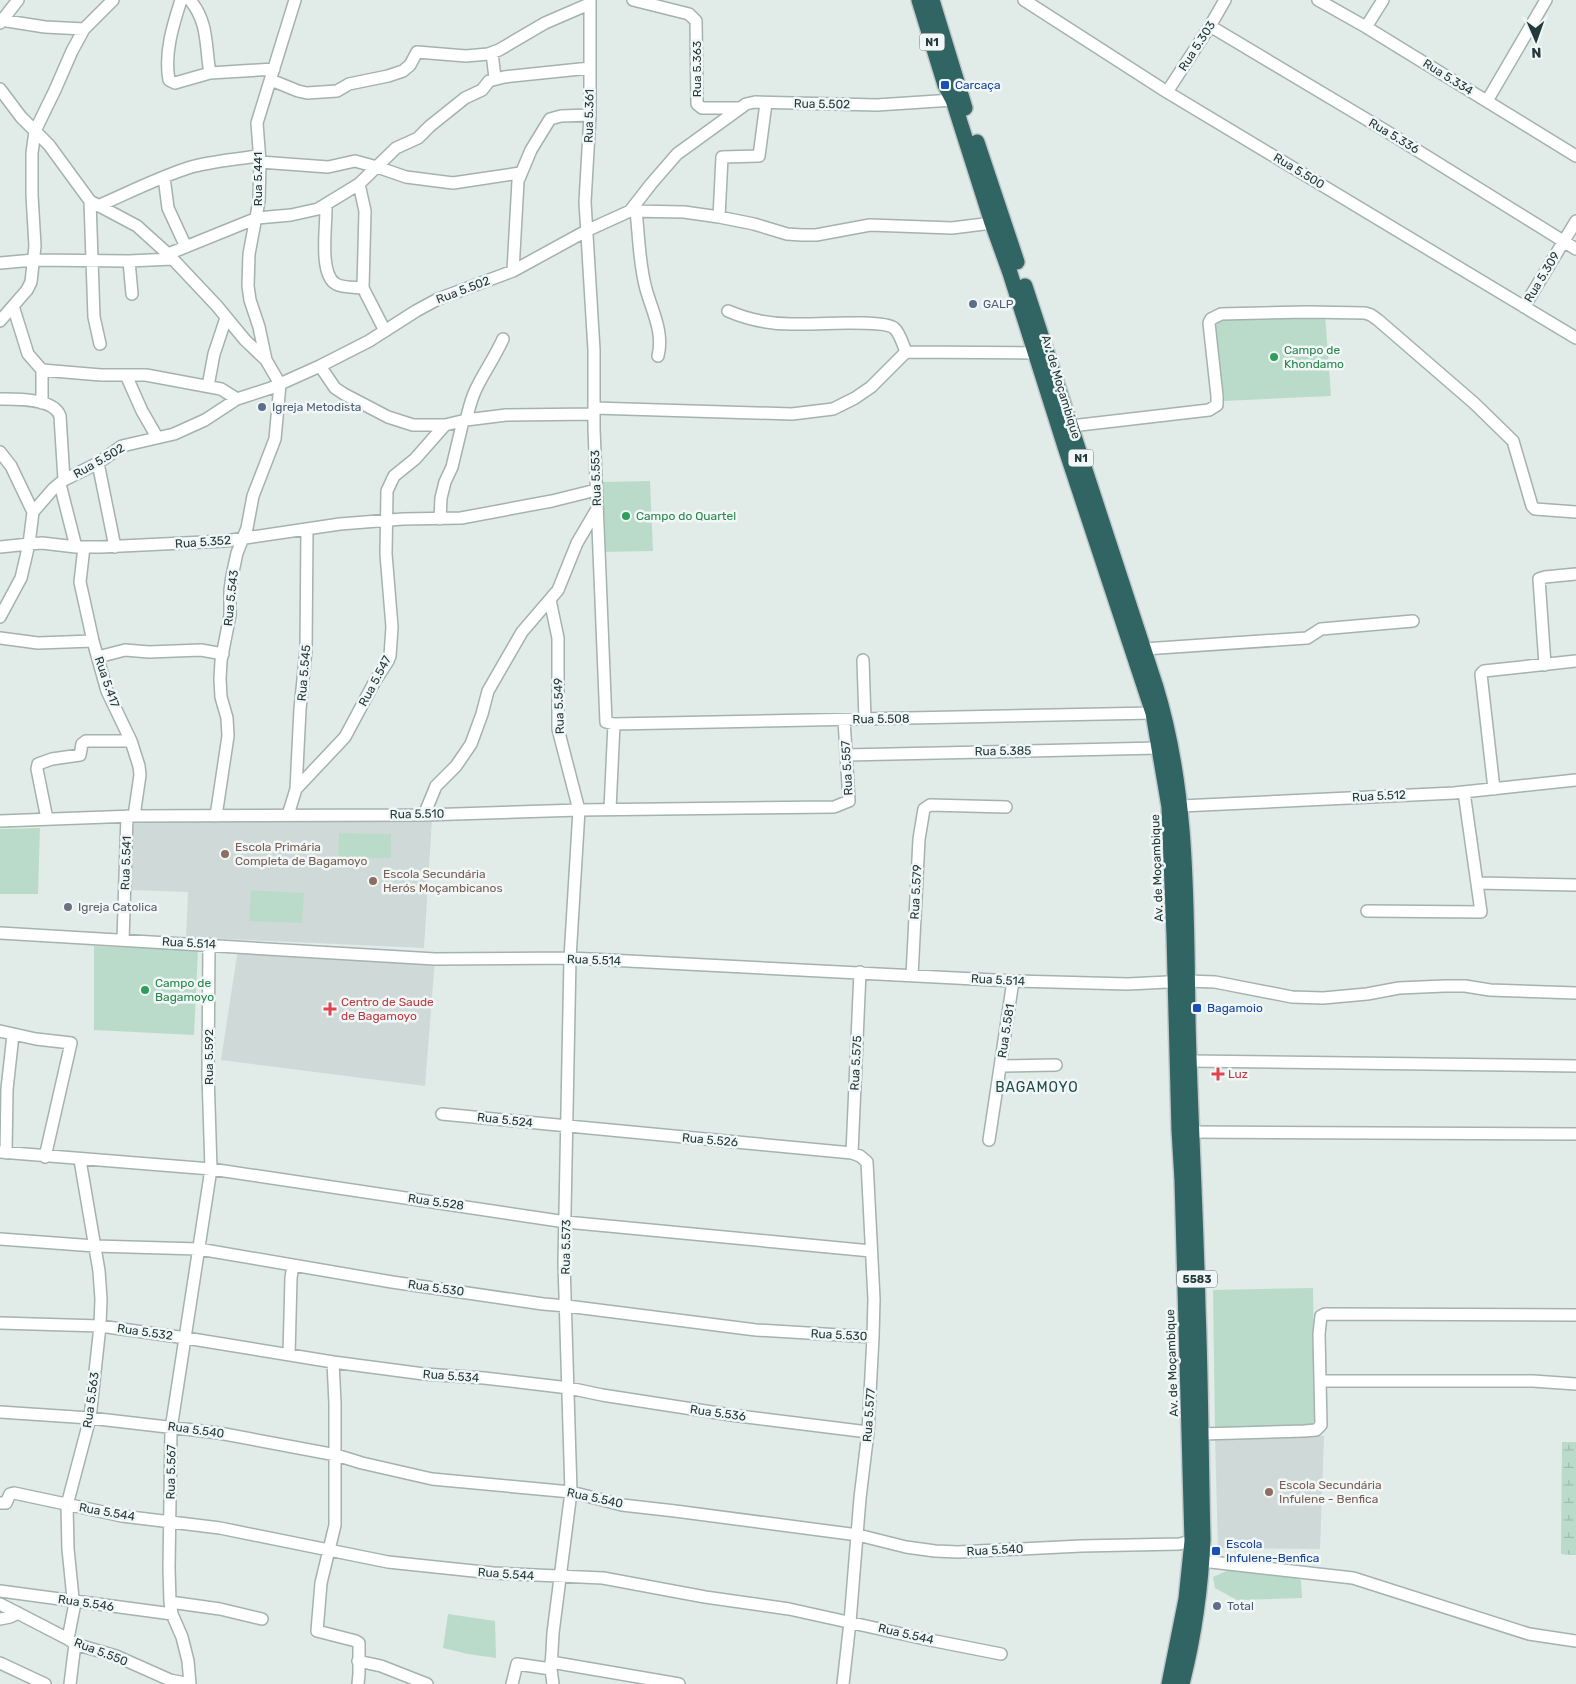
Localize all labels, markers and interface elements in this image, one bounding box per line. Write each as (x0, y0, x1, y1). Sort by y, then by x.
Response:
north arrow (1511, 15, 1561, 65)
street label: Rua 5.303 (1176, 18, 1218, 74)
road number: N1 (920, 34, 944, 51)
street label: Rua 5.363 (690, 41, 704, 97)
text: N (1531, 44, 1542, 61)
street label: Rua 5.334 (1420, 56, 1476, 98)
place label: Carcaça (955, 78, 1001, 92)
marker: Carcaça (939, 79, 951, 91)
street label: Rua 5.361 (582, 89, 596, 143)
street label: Rua 5.502 (794, 97, 850, 111)
street label: Rua 5.336 (1366, 115, 1422, 157)
street label: Rua 5.500 (1271, 150, 1327, 192)
street label: Rua 5.441 (251, 152, 265, 206)
street label: Rua 5.309 (1521, 249, 1563, 305)
street label: Rua 5.502 (434, 273, 492, 307)
place label: GALP (983, 297, 1014, 311)
marker: GALP (967, 298, 979, 310)
street label: Av. de Moçambique (1039, 333, 1084, 441)
place label: Campo de Khondamo (1284, 343, 1344, 371)
marker: Campo de Khondamo (1268, 351, 1280, 363)
place label: Igreja Metodista (272, 400, 361, 414)
marker: Igreja Metodista (256, 401, 268, 413)
street label: Rua 5.502 (71, 441, 127, 481)
road number: N1 (1068, 449, 1094, 466)
street label: Rua 5.553 (588, 450, 604, 506)
place label: Campo do Quartel (636, 509, 736, 523)
marker: Campo do Quartel (620, 510, 632, 522)
street label: Rua 5.352 (175, 533, 231, 551)
street label: Rua 5.543 (221, 569, 241, 627)
street label: Rua 5.545 (295, 644, 313, 702)
street label: Rua 5.547 (356, 653, 394, 709)
street label: Rua 5.417 (92, 655, 122, 709)
street label: Rua 5.549 (551, 678, 567, 734)
street label: Rua 5.508 (852, 712, 910, 726)
street label: Rua 5.557 (839, 740, 855, 796)
street label: Rua 5.385 (975, 744, 1031, 758)
street label: Rua 5.512 (1352, 788, 1406, 804)
street label: Rua 5.510 (390, 807, 444, 821)
street label: Av. de Moçambique (1148, 814, 1166, 922)
street label: Rua 5.541 (118, 836, 134, 890)
place label: Escola Primária Completa de Bagamoyo (235, 840, 368, 868)
marker: Escola Primária Completa de Bagamoyo (219, 848, 231, 860)
street label: Rua 5.579 (908, 864, 924, 920)
place label: Escola Secundária Herós Moçambicanos (383, 867, 503, 895)
marker: Escola Secundária Herós Moçambicanos (367, 875, 379, 887)
place label: Igreja Catolica (78, 900, 157, 914)
marker: Igreja Catolica (62, 901, 74, 913)
street label: Rua 5.514 (162, 935, 217, 951)
street label: Rua 5.514 (567, 952, 622, 968)
street label: Rua 5.514 (971, 972, 1026, 988)
place label: Campo de Bagamoyo (155, 976, 214, 1004)
marker: Campo de Bagamoyo (139, 984, 151, 996)
place label: Centro de Saude de Bagamoyo (341, 995, 434, 1023)
place label: Bagamoio (1207, 1001, 1263, 1015)
marker: Centro de Saude de Bagamoyo (323, 1002, 337, 1016)
marker: Bagamoio (1191, 1002, 1203, 1014)
street label: Rua 5.581 (995, 1003, 1017, 1059)
street label: Rua 5.592 (202, 1029, 216, 1085)
street label: Rua 5.575 (848, 1035, 864, 1091)
place label: Luz (1228, 1067, 1248, 1081)
marker: Luz (1212, 1068, 1224, 1080)
district label: BAGAMOYO (995, 1079, 1079, 1096)
street label: Rua 5.524 (476, 1110, 534, 1130)
street label: Rua 5.526 (681, 1131, 739, 1149)
street label: Rua 5.528 (407, 1191, 465, 1213)
street label: Rua 5.573 (559, 1219, 573, 1275)
road number: 5583 (1177, 1270, 1217, 1288)
street label: Rua 5.530 (407, 1277, 465, 1299)
street label: Av. de Moçambique (1163, 1309, 1181, 1417)
street label: Rua 5.532 (116, 1321, 174, 1343)
street label: Rua 5.530 (810, 1327, 868, 1343)
street label: Rua 5.534 (422, 1367, 480, 1385)
street label: Rua 5.563 (80, 1371, 102, 1429)
street label: Rua 5.577 (860, 1388, 878, 1442)
street label: Rua 5.536 (689, 1402, 747, 1424)
street label: Rua 5.540 (167, 1419, 225, 1441)
street label: Rua 5.567 (164, 1444, 178, 1500)
place label: Escola Secundária Infulene - Benfica (1279, 1478, 1382, 1506)
street label: Rua 5.540 (566, 1485, 624, 1511)
marker: Escola Secundária Infulene - Benfica (1263, 1486, 1275, 1498)
street label: Rua 5.544 (78, 1500, 137, 1524)
place label: Escola Infulene-Benfica (1226, 1537, 1319, 1565)
street label: Rua 5.540 (966, 1542, 1024, 1558)
marker: Escola Infulene-Benfica (1210, 1545, 1222, 1557)
street label: Rua 5.544 (477, 1565, 535, 1583)
street label: Rua 5.546 (57, 1592, 115, 1614)
place label: Total (1227, 1599, 1254, 1613)
marker: Total (1211, 1600, 1223, 1612)
street label: Rua 5.544 (877, 1621, 936, 1647)
street label: Rua 5.550 (72, 1635, 130, 1669)

